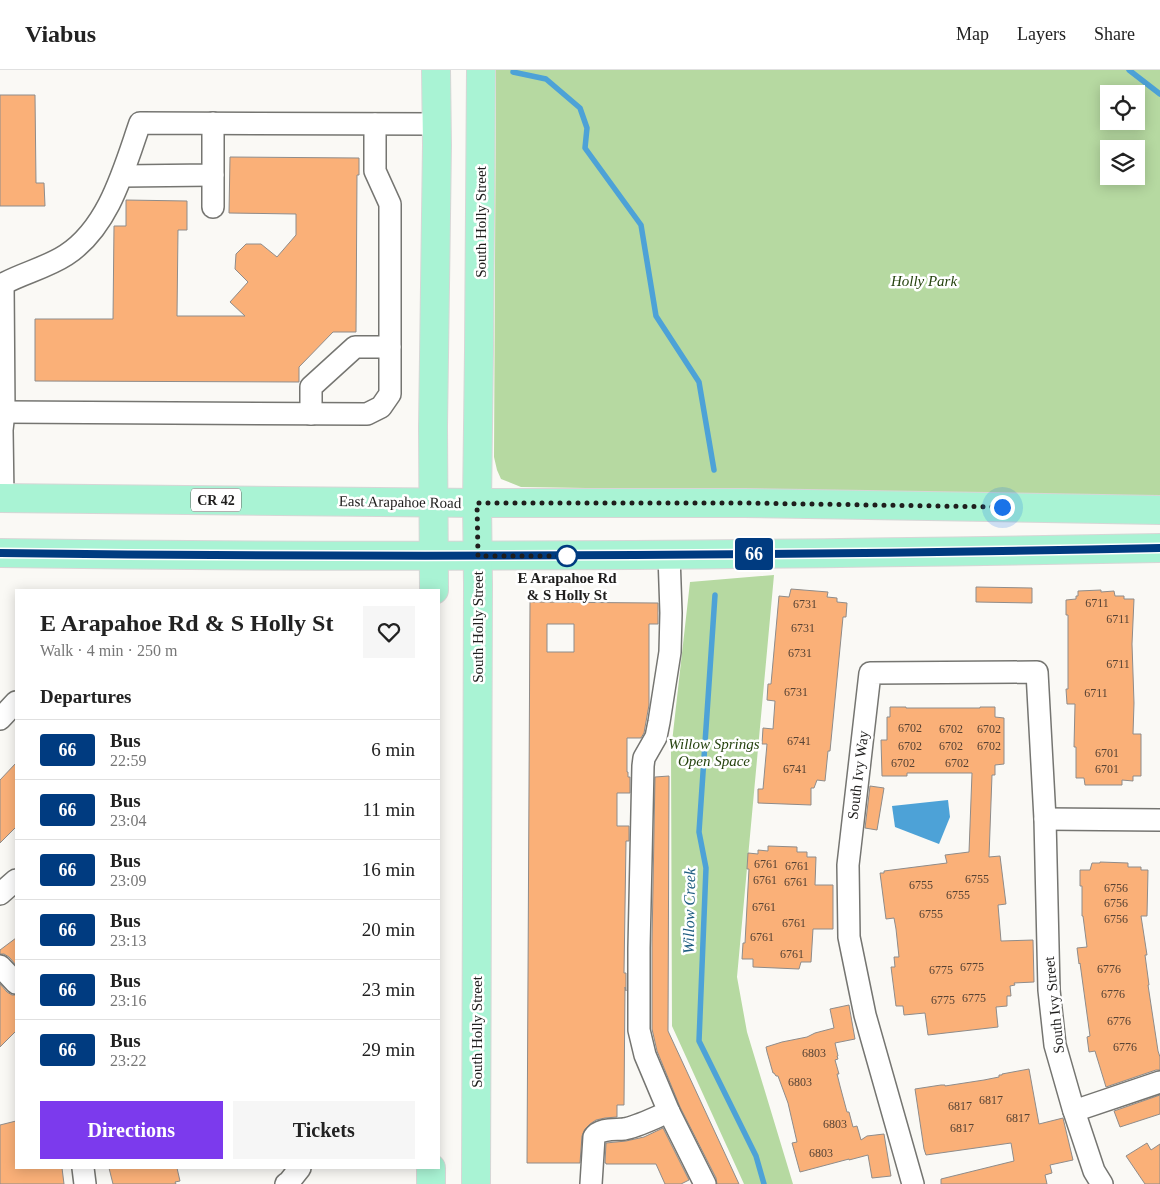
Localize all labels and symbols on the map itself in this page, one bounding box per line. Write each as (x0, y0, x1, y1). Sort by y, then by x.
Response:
street label: South Holly Street (473, 165, 489, 278)
park label: Holly Park (890, 273, 957, 289)
road number: CR 42 (191, 488, 241, 512)
street label: East Arapahoe Road (339, 493, 462, 511)
your location (990, 495, 1015, 520)
line badge: 66 (732, 538, 776, 570)
marker: E Arapahoe Rd & S Holly St (556, 545, 578, 567)
street label: South Holly Street (470, 570, 486, 683)
place label: E Arapahoe Rd & S Holly St (517, 570, 617, 603)
house number: 6711 (1085, 596, 1109, 610)
house number: 6731 (793, 597, 817, 611)
house number: 6711 (1106, 612, 1130, 626)
house number: 6731 (791, 621, 815, 635)
house number: 6731 (788, 646, 812, 660)
house number: 6711 (1106, 657, 1130, 671)
house number: 6731 (784, 685, 808, 699)
house number: 6711 (1084, 686, 1108, 700)
house number: 6702 (898, 721, 922, 735)
house number: 6702 (939, 722, 963, 736)
house number: 6702 (977, 722, 1001, 736)
street label: South Ivy Way (845, 729, 871, 820)
house number: 6741 (787, 734, 811, 748)
park label: Willow Springs Open Space (668, 736, 760, 769)
house number: 6702 (898, 739, 922, 753)
house number: 6702 (939, 739, 963, 753)
house number: 6702 (977, 739, 1001, 753)
house number: 6701 (1095, 746, 1119, 760)
house number: 6702 (891, 756, 915, 770)
house number: 6702 (945, 756, 969, 770)
house number: 6741 (783, 762, 807, 776)
house number: 6701 (1095, 762, 1119, 776)
house number: 6761 (754, 857, 778, 871)
house number: 6761 (785, 859, 809, 873)
water label: Willow Creek (680, 867, 698, 954)
house number: 6755 (965, 872, 989, 886)
house number: 6761 (753, 873, 777, 887)
house number: 6761 (784, 875, 808, 889)
house number: 6755 (909, 878, 933, 892)
house number: 6756 (1104, 881, 1128, 895)
house number: 6755 (946, 888, 970, 902)
house number: 6756 (1104, 896, 1128, 910)
house number: 6761 (752, 900, 776, 914)
house number: 6755 (919, 907, 943, 921)
house number: 6756 (1104, 912, 1128, 926)
house number: 6761 (782, 916, 806, 930)
house number: 6761 (750, 930, 774, 944)
house number: 6761 (780, 947, 804, 961)
street label: South Ivy Street (1041, 955, 1067, 1054)
house number: 6775 (960, 960, 984, 974)
house number: 6776 (1097, 962, 1121, 976)
house number: 6775 (929, 963, 953, 977)
street label: South Holly Street (469, 975, 485, 1088)
house number: 6776 (1101, 987, 1125, 1001)
house number: 6775 (962, 991, 986, 1005)
house number: 6775 (931, 993, 955, 1007)
house number: 6776 (1107, 1014, 1131, 1028)
house number: 6776 (1113, 1040, 1137, 1054)
house number: 6803 (802, 1046, 826, 1060)
house number: 6803 (788, 1075, 812, 1089)
house number: 6817 (979, 1093, 1003, 1107)
house number: 6817 (948, 1099, 972, 1113)
house number: 6817 (1006, 1111, 1030, 1125)
house number: 6803 (823, 1117, 847, 1131)
house number: 6817 (950, 1121, 974, 1135)
house number: 6803 (809, 1146, 833, 1160)

